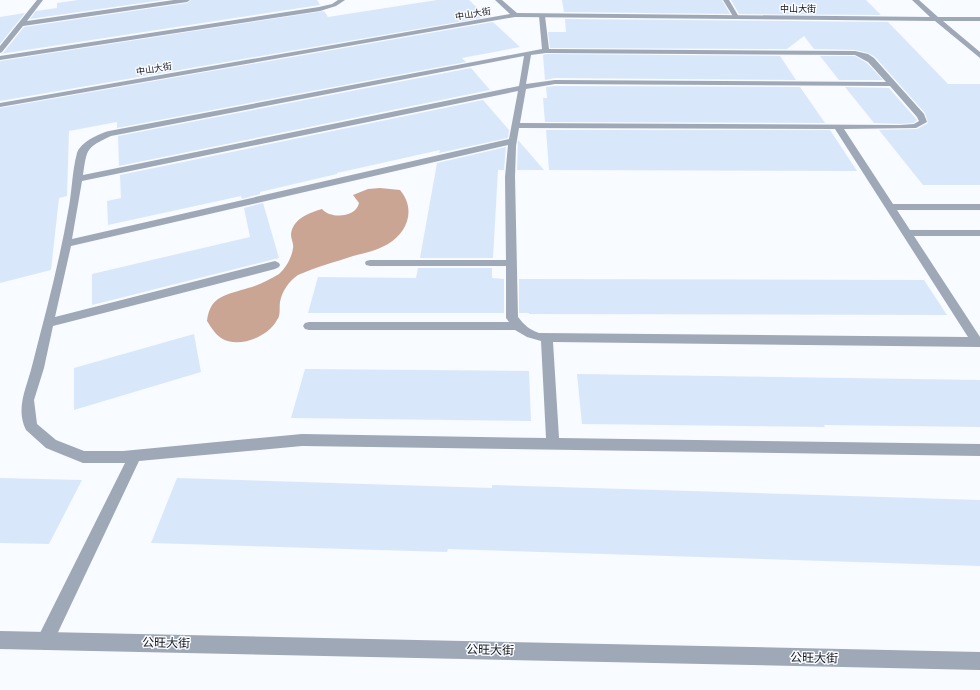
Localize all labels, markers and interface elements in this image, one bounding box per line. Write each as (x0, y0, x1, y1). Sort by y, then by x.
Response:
street label: 中山大街 (780, 3, 816, 14)
street label: 中山大街 (454, 5, 492, 22)
street label: 中山大街 (135, 60, 173, 77)
street label: 公旺大街 (142, 635, 190, 650)
street label: 公旺大街 (466, 642, 514, 657)
street label: 公旺大街 (790, 650, 838, 665)

